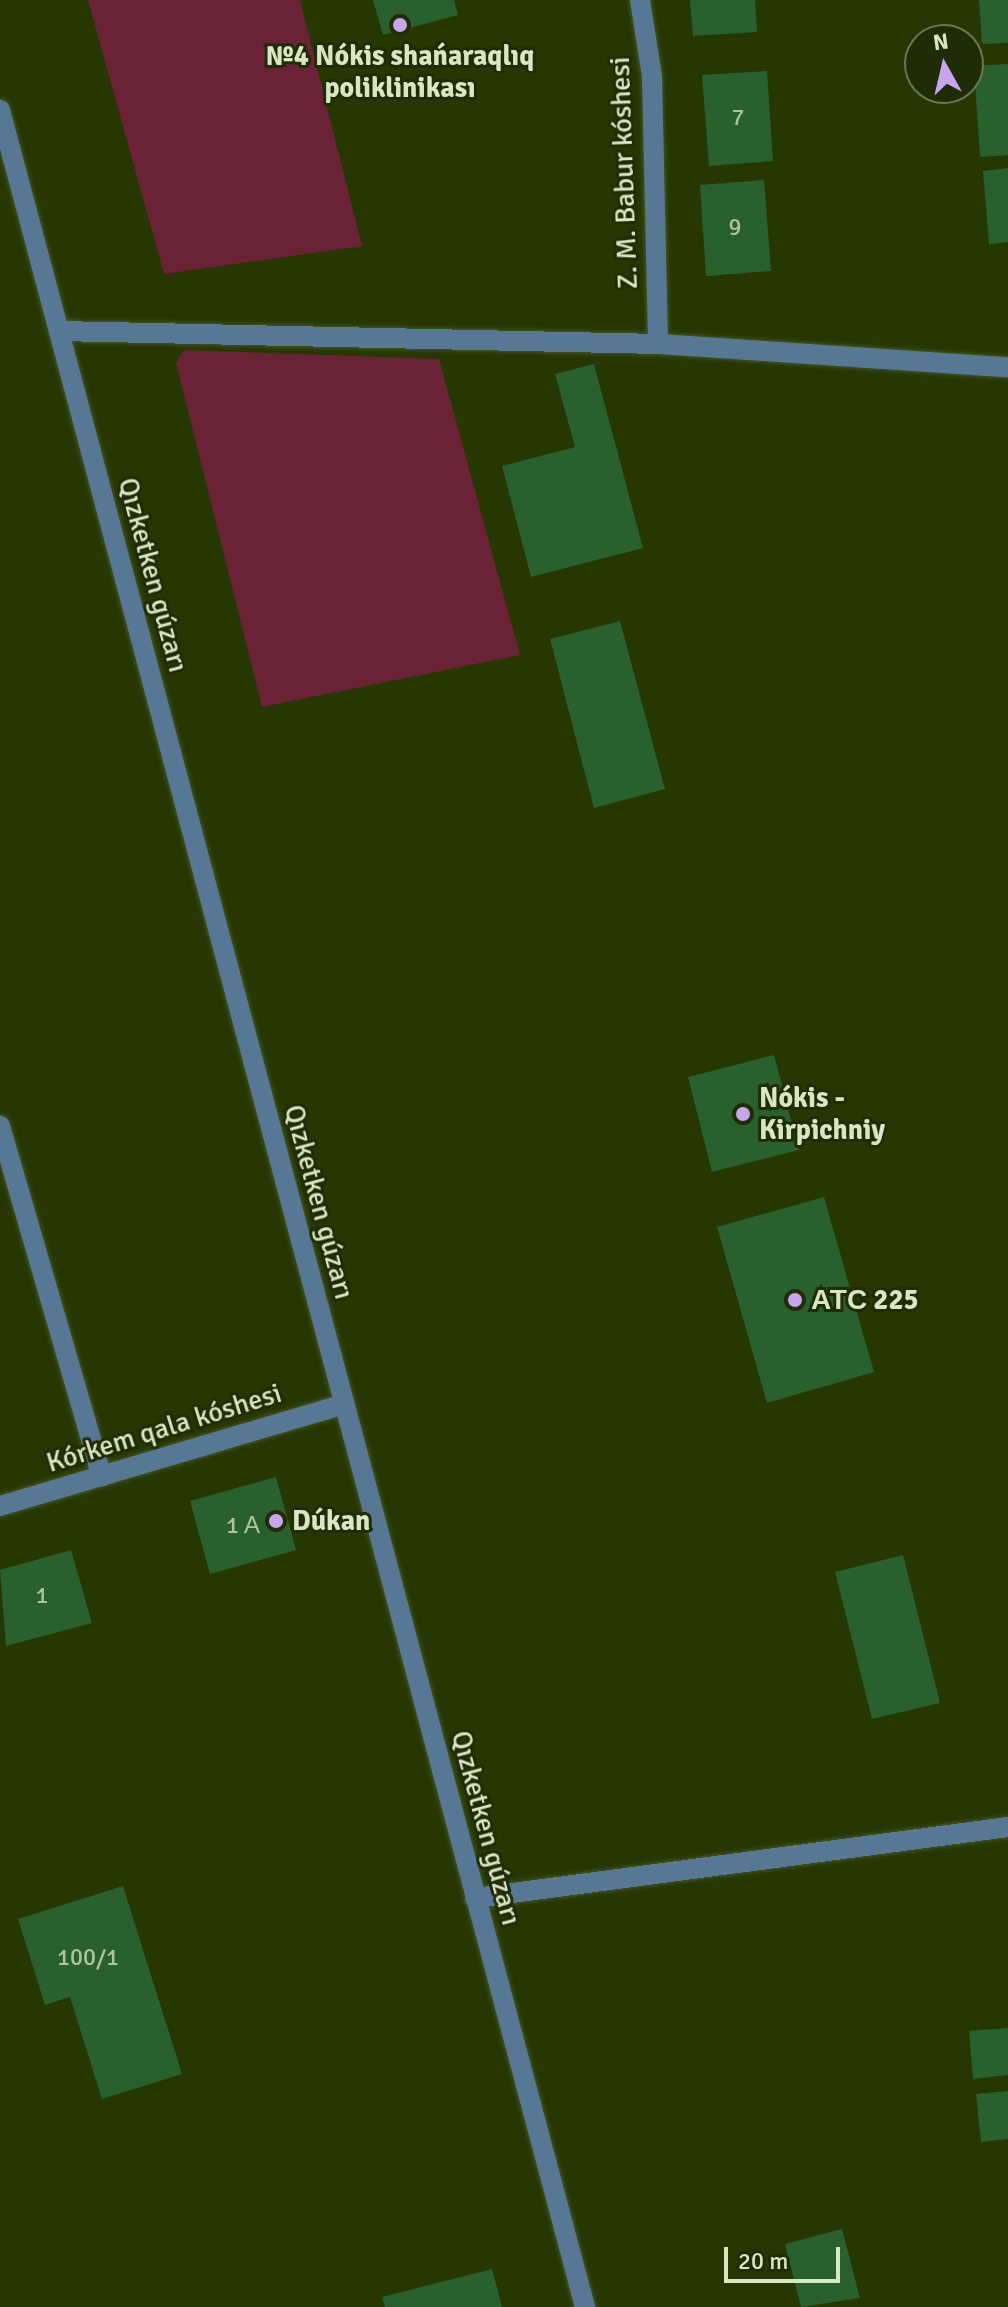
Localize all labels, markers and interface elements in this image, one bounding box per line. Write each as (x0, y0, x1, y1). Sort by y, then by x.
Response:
marker: №4 Nókis shańaraqlıq poliklinikası (389, 14, 411, 36)
north arrow (904, 24, 984, 104)
text: N (931, 27, 950, 56)
place label: №4 Nókis shańaraqlıq poliklinikası (266, 39, 534, 105)
street label: Z. M. Babur kóshesi (603, 56, 645, 290)
house number: 7 (732, 104, 744, 132)
house number: 9 (729, 214, 741, 242)
street label: Qızketken gúzarı (111, 474, 195, 676)
place label: Nókis - Kirpichniy (759, 1081, 885, 1147)
street label: Qızketken gúzarı (277, 1101, 361, 1303)
marker: Nókis - Kirpichniy (734, 1105, 752, 1123)
place label: АТС 225 (811, 1283, 919, 1317)
marker: АТС 225 (786, 1291, 804, 1309)
street label: Kórkem qala kóshesi (42, 1376, 286, 1480)
place label: Dúkan (292, 1504, 370, 1538)
house number: 1 А (226, 1512, 260, 1540)
marker: Dúkan (267, 1512, 285, 1530)
house number: 1 (36, 1582, 48, 1610)
street label: Qızketken gúzarı (444, 1727, 528, 1929)
house number: 100/1 (57, 1944, 119, 1972)
scale bar (728, 2231, 844, 2281)
text: 20 m (738, 2246, 788, 2276)

